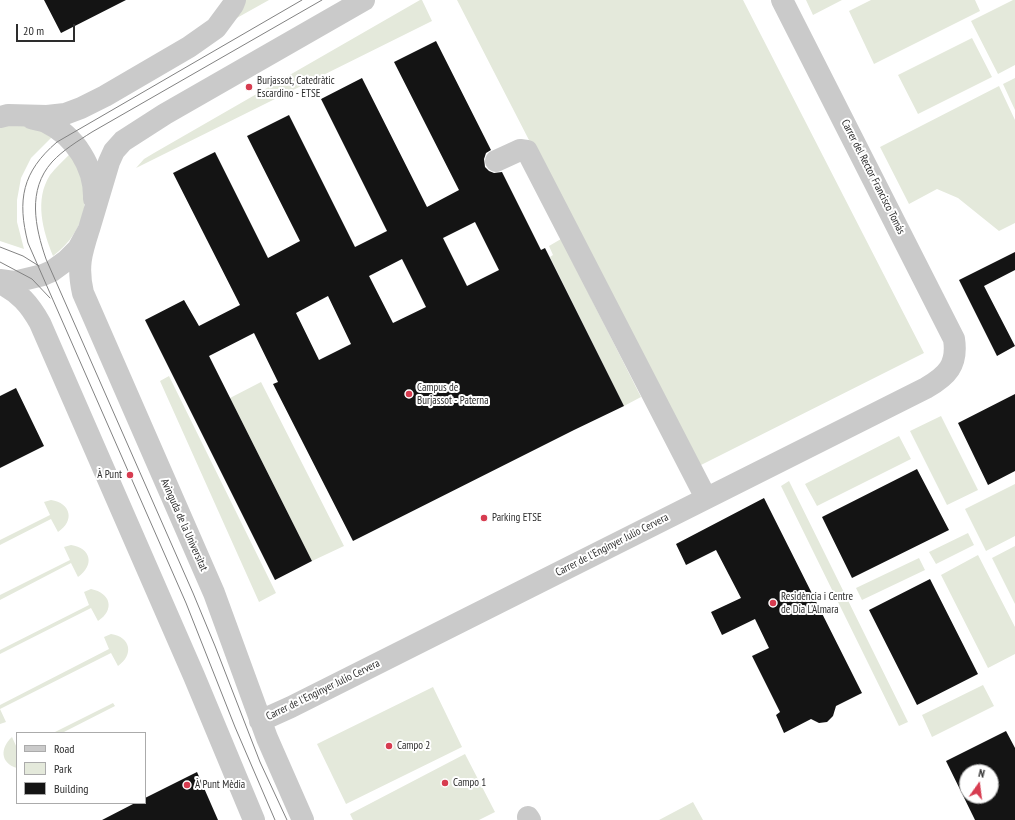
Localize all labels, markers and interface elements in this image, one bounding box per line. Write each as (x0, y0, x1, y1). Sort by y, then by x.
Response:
scale bar (18, 16, 77, 42)
text: 20 m (23, 23, 44, 38)
place label: Burjassot, Catedràtic Escardino - ETSE (257, 74, 335, 100)
marker: Burjassot, Catedràtic Escardino - ETSE (244, 82, 254, 92)
street label: Carrer del Rector Francisco Tomás (838, 117, 908, 237)
place label: Campus de Burjassot - Paterna (417, 381, 489, 407)
marker: Campus de Burjassot - Paterna (404, 389, 414, 399)
place label: À Punt (97, 468, 122, 482)
marker: À Punt (125, 470, 135, 480)
street label: Avinguda de la Universitat (158, 477, 210, 573)
place label: Parking ETSE (492, 511, 542, 525)
street label: Carrer de l'Enginyer Julio Cervera (553, 511, 671, 579)
marker: Parking ETSE (479, 513, 489, 523)
place label: Residència i Centre de Dia L'Almara (781, 590, 853, 616)
marker: Residència i Centre de Dia L'Almara (768, 598, 778, 608)
street label: Carrer de l'Enginyer Julio Cervera (264, 657, 382, 723)
legend (16, 732, 146, 804)
place label: Campo 2 (397, 739, 430, 753)
text: Road (54, 741, 74, 756)
marker: Campo 2 (384, 741, 394, 751)
text: Park (54, 761, 72, 776)
north arrow (959, 764, 999, 804)
text: N (977, 766, 986, 781)
place label: Campo 1 (453, 776, 486, 790)
place label: À Punt Mèdia (195, 778, 245, 792)
marker: Campo 1 (440, 778, 450, 788)
marker: À Punt Mèdia (182, 780, 192, 790)
text: Building (54, 781, 89, 796)

